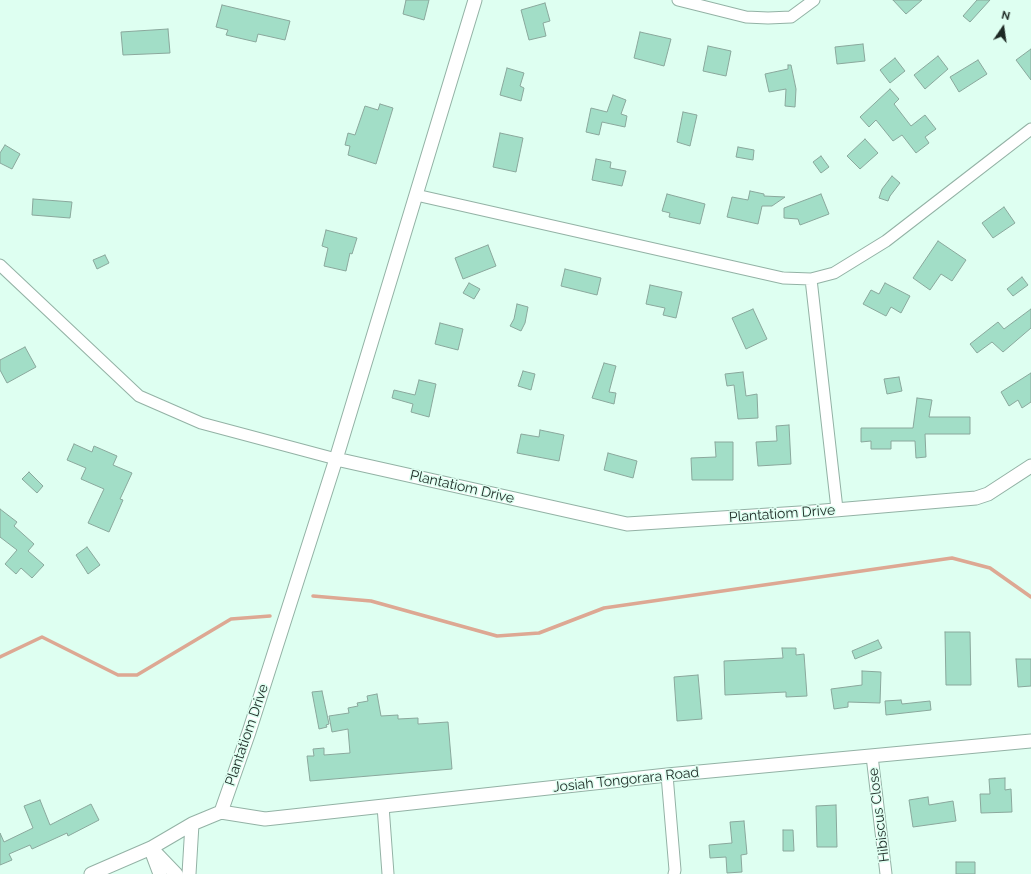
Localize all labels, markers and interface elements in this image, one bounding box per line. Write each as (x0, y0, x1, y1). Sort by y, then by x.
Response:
north arrow (983, 8, 1023, 48)
text: N (1000, 9, 1011, 23)
street label: Plantatiom Drive (408, 467, 516, 507)
street label: Plantatiom Drive (728, 502, 836, 526)
street label: Plantatiom Drive (222, 682, 272, 788)
street label: Josiah Tongorara Road (552, 764, 700, 796)
street label: Hibiscus Close (865, 767, 893, 863)

